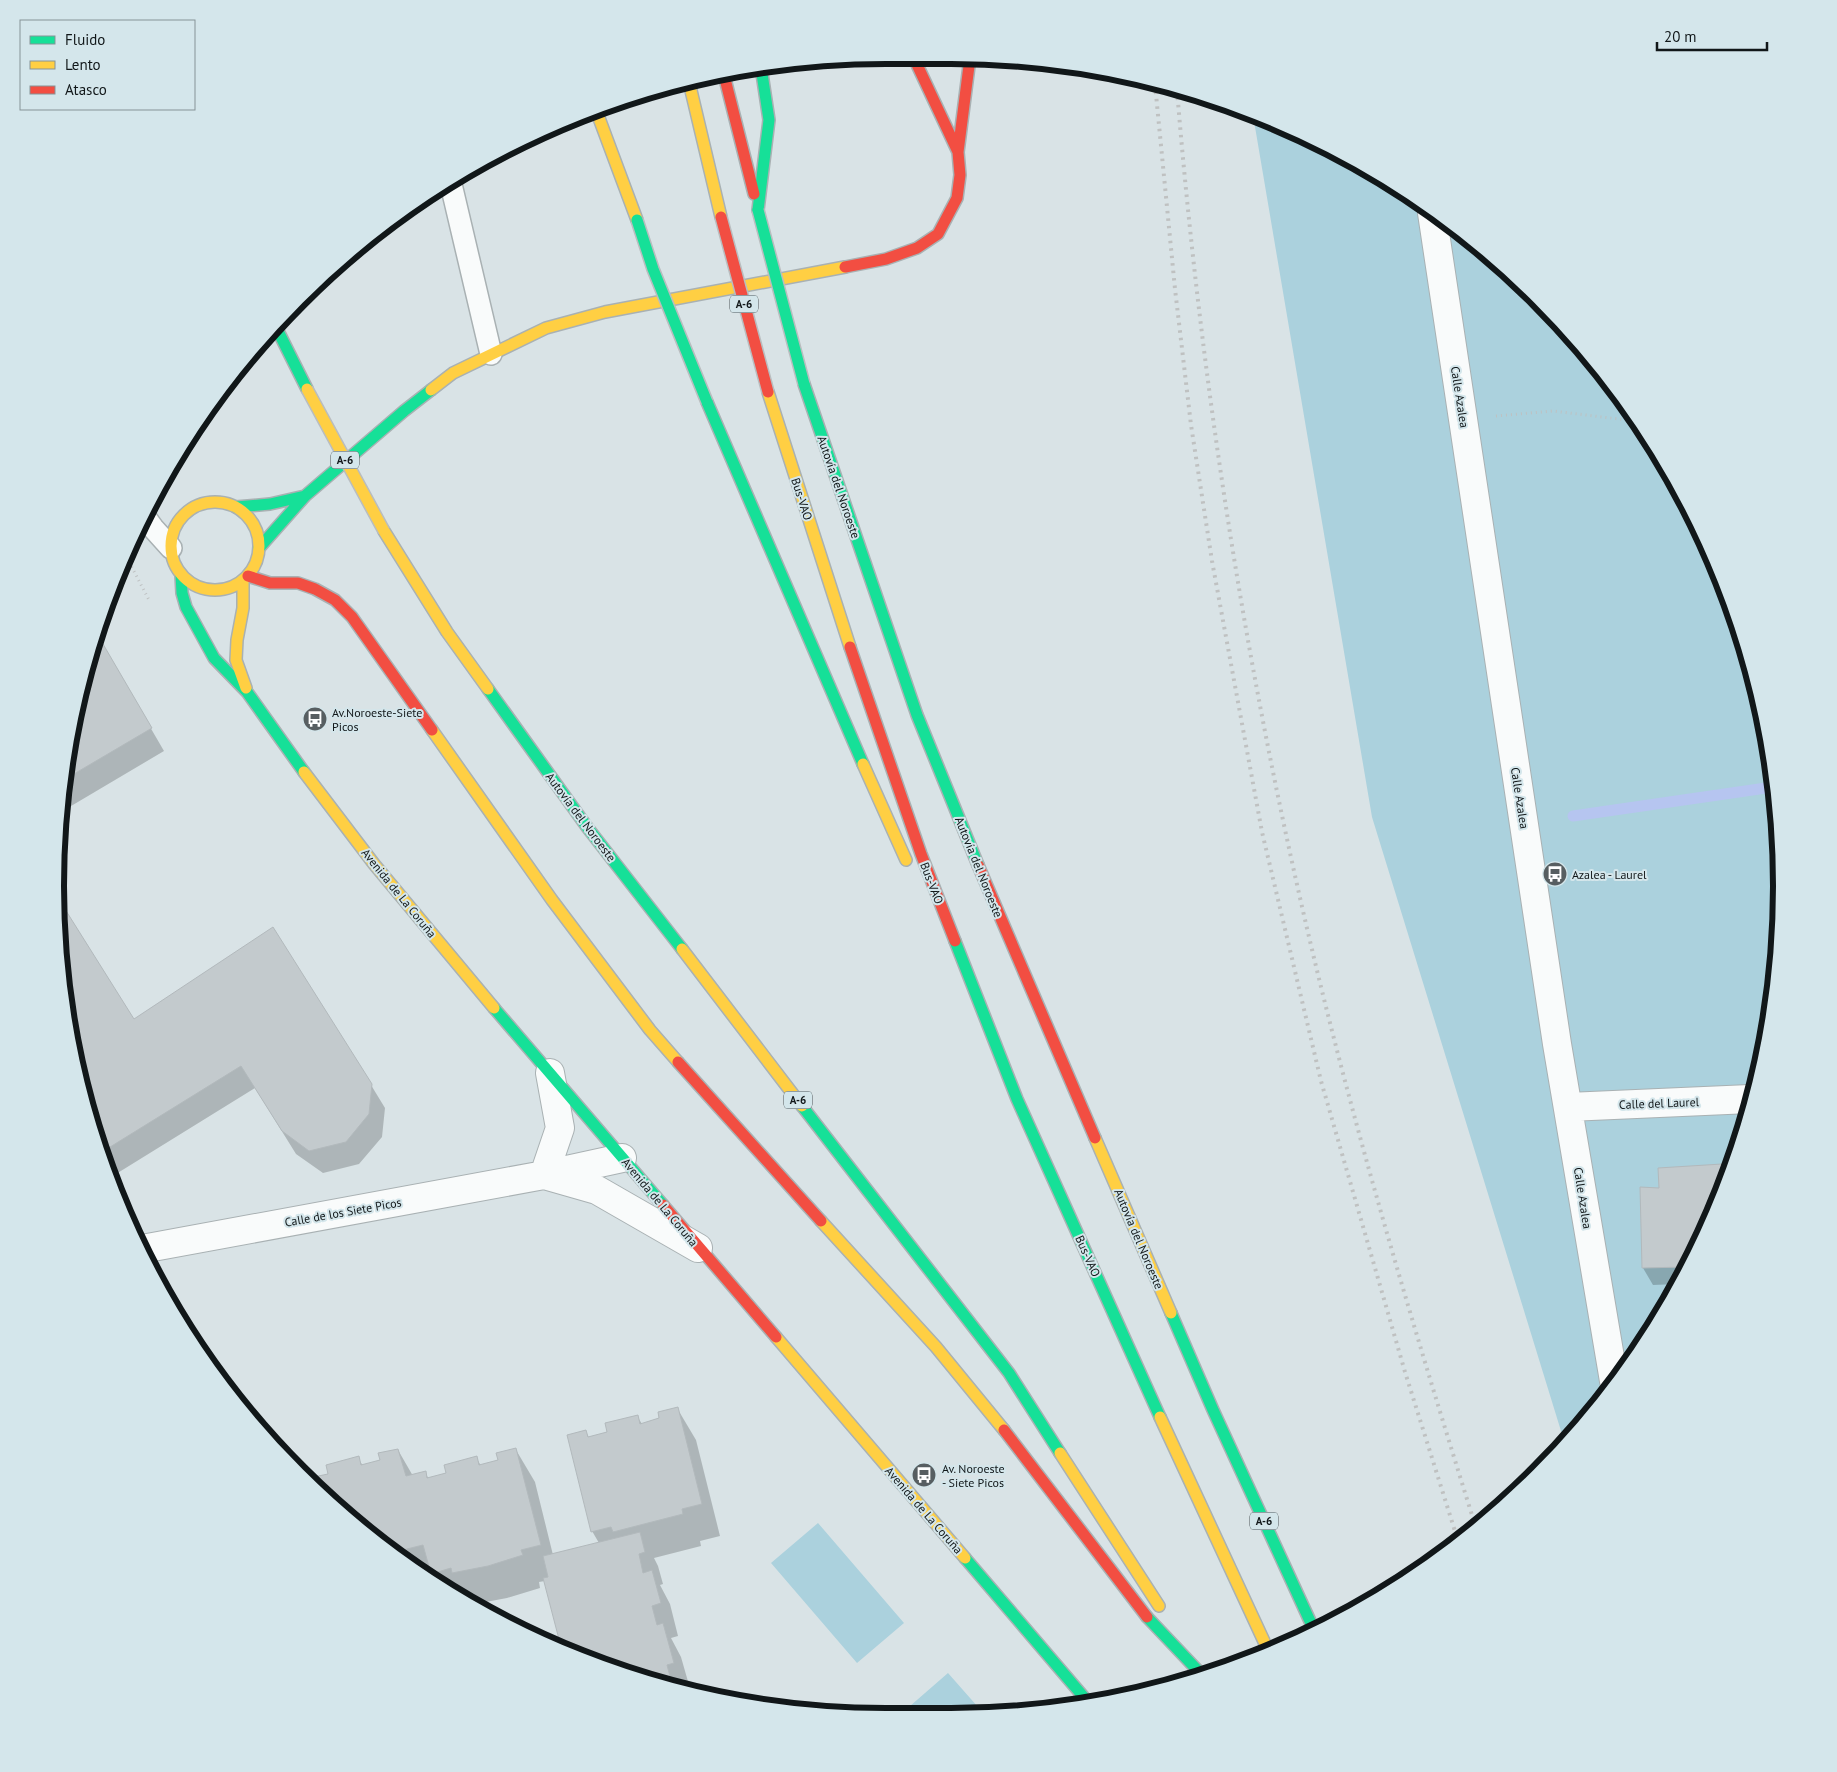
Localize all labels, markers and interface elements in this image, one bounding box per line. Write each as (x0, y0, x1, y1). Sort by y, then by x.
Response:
legend (20, 20, 195, 110)
scale bar (1657, 20, 1767, 52)
text: 20 m (1664, 27, 1697, 46)
text: Fluido (65, 30, 105, 49)
text: Lento (65, 55, 101, 74)
text: Atasco (65, 80, 107, 99)
road number: A-6 (730, 296, 758, 312)
street label: Calle Azalea (1448, 365, 1472, 429)
street label: Autovía del Noroeste (814, 434, 864, 540)
road number: A-6 (331, 452, 359, 468)
street label: Bus-VAO (788, 476, 816, 522)
place label: Av.Noroeste-Siete Picos (332, 705, 422, 734)
bus stop icon: Av.Noroeste-Siete Picos (302, 706, 328, 732)
street label: Calle Azalea (1508, 766, 1532, 830)
street label: Autovía del Noroeste (543, 770, 619, 864)
street label: Autovía del Noroeste (952, 814, 1006, 920)
street label: Avenida de La Coruña (358, 845, 440, 941)
street label: Bus-VAO (917, 860, 947, 906)
bus stop icon: Azalea - Laurel (1542, 861, 1568, 887)
place label: Azalea - Laurel (1572, 867, 1647, 882)
road number: A-6 (784, 1092, 812, 1108)
street label: Calle del Laurel (1619, 1094, 1700, 1112)
street label: Avenida de La Coruña (619, 1155, 701, 1249)
street label: Calle Azalea (1571, 1166, 1595, 1230)
street label: Autovía del Noroeste (1111, 1187, 1167, 1291)
street label: Calle de los Siete Picos (283, 1194, 403, 1230)
street label: Bus-VAO (1072, 1233, 1104, 1279)
place label: Av. Noroeste - Siete Picos (942, 1461, 1005, 1490)
bus stop icon: Av. Noroeste - Siete Picos (911, 1462, 937, 1488)
street label: Avenida de La Coruña (882, 1463, 966, 1557)
road number: A-6 (1250, 1512, 1278, 1530)

